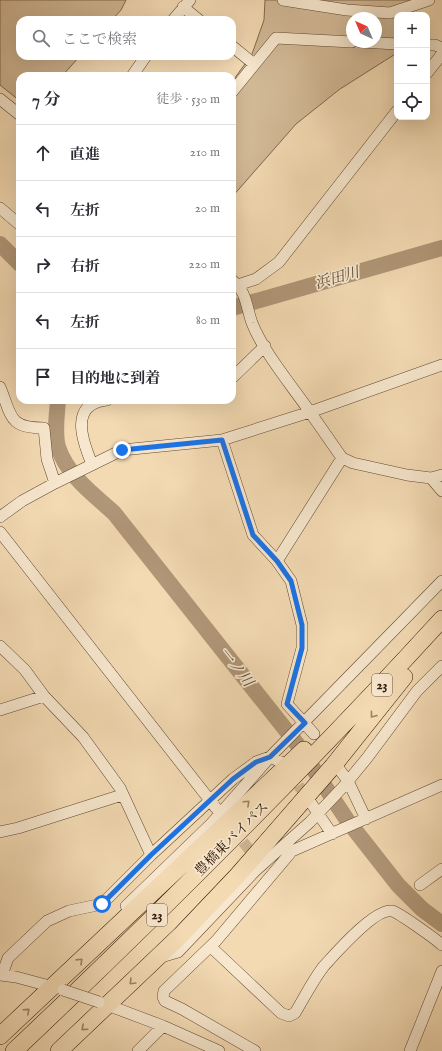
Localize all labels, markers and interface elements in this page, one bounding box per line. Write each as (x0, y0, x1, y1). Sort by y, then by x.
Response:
north arrow (346, 12, 382, 48)
map controls (394, 12, 430, 120)
button: + (394, 12, 430, 48)
search box (16, 16, 236, 60)
icon: search (30, 27, 52, 49)
text: ここで検索 (62, 30, 137, 49)
button: − (394, 48, 430, 84)
button: locate (394, 84, 430, 120)
text: 7 分 (32, 90, 61, 111)
text: 徒歩 · 530 m (157, 91, 220, 108)
icon: ahead (32, 142, 54, 164)
text: 210 m (190, 144, 220, 161)
text: 直進 (70, 145, 100, 164)
icon: left (32, 198, 54, 220)
text: 20 m (195, 200, 220, 217)
text: 左折 (70, 201, 100, 220)
icon: right (32, 254, 54, 276)
text: 220 m (189, 256, 220, 273)
text: 右折 (70, 257, 100, 276)
water label: 浜田川 (313, 262, 363, 293)
icon: left (32, 310, 54, 332)
text: 80 m (196, 312, 220, 329)
text: 左折 (70, 313, 100, 332)
icon: arrive (32, 366, 54, 388)
text: 目的地に到着 (70, 369, 160, 388)
route end (113, 441, 131, 459)
water label: 一ノ川 (215, 643, 259, 692)
road number: 23 (372, 674, 392, 696)
one-way arrow (371, 710, 378, 717)
street label: 豊橋東バイパス (191, 798, 273, 880)
one-way arrow (242, 801, 250, 808)
route start (93, 895, 111, 913)
road number: 23 (147, 904, 167, 926)
one-way arrow (75, 958, 83, 966)
one-way arrow (129, 977, 137, 985)
one-way arrow (22, 1009, 30, 1016)
one-way arrow (81, 1024, 89, 1031)

